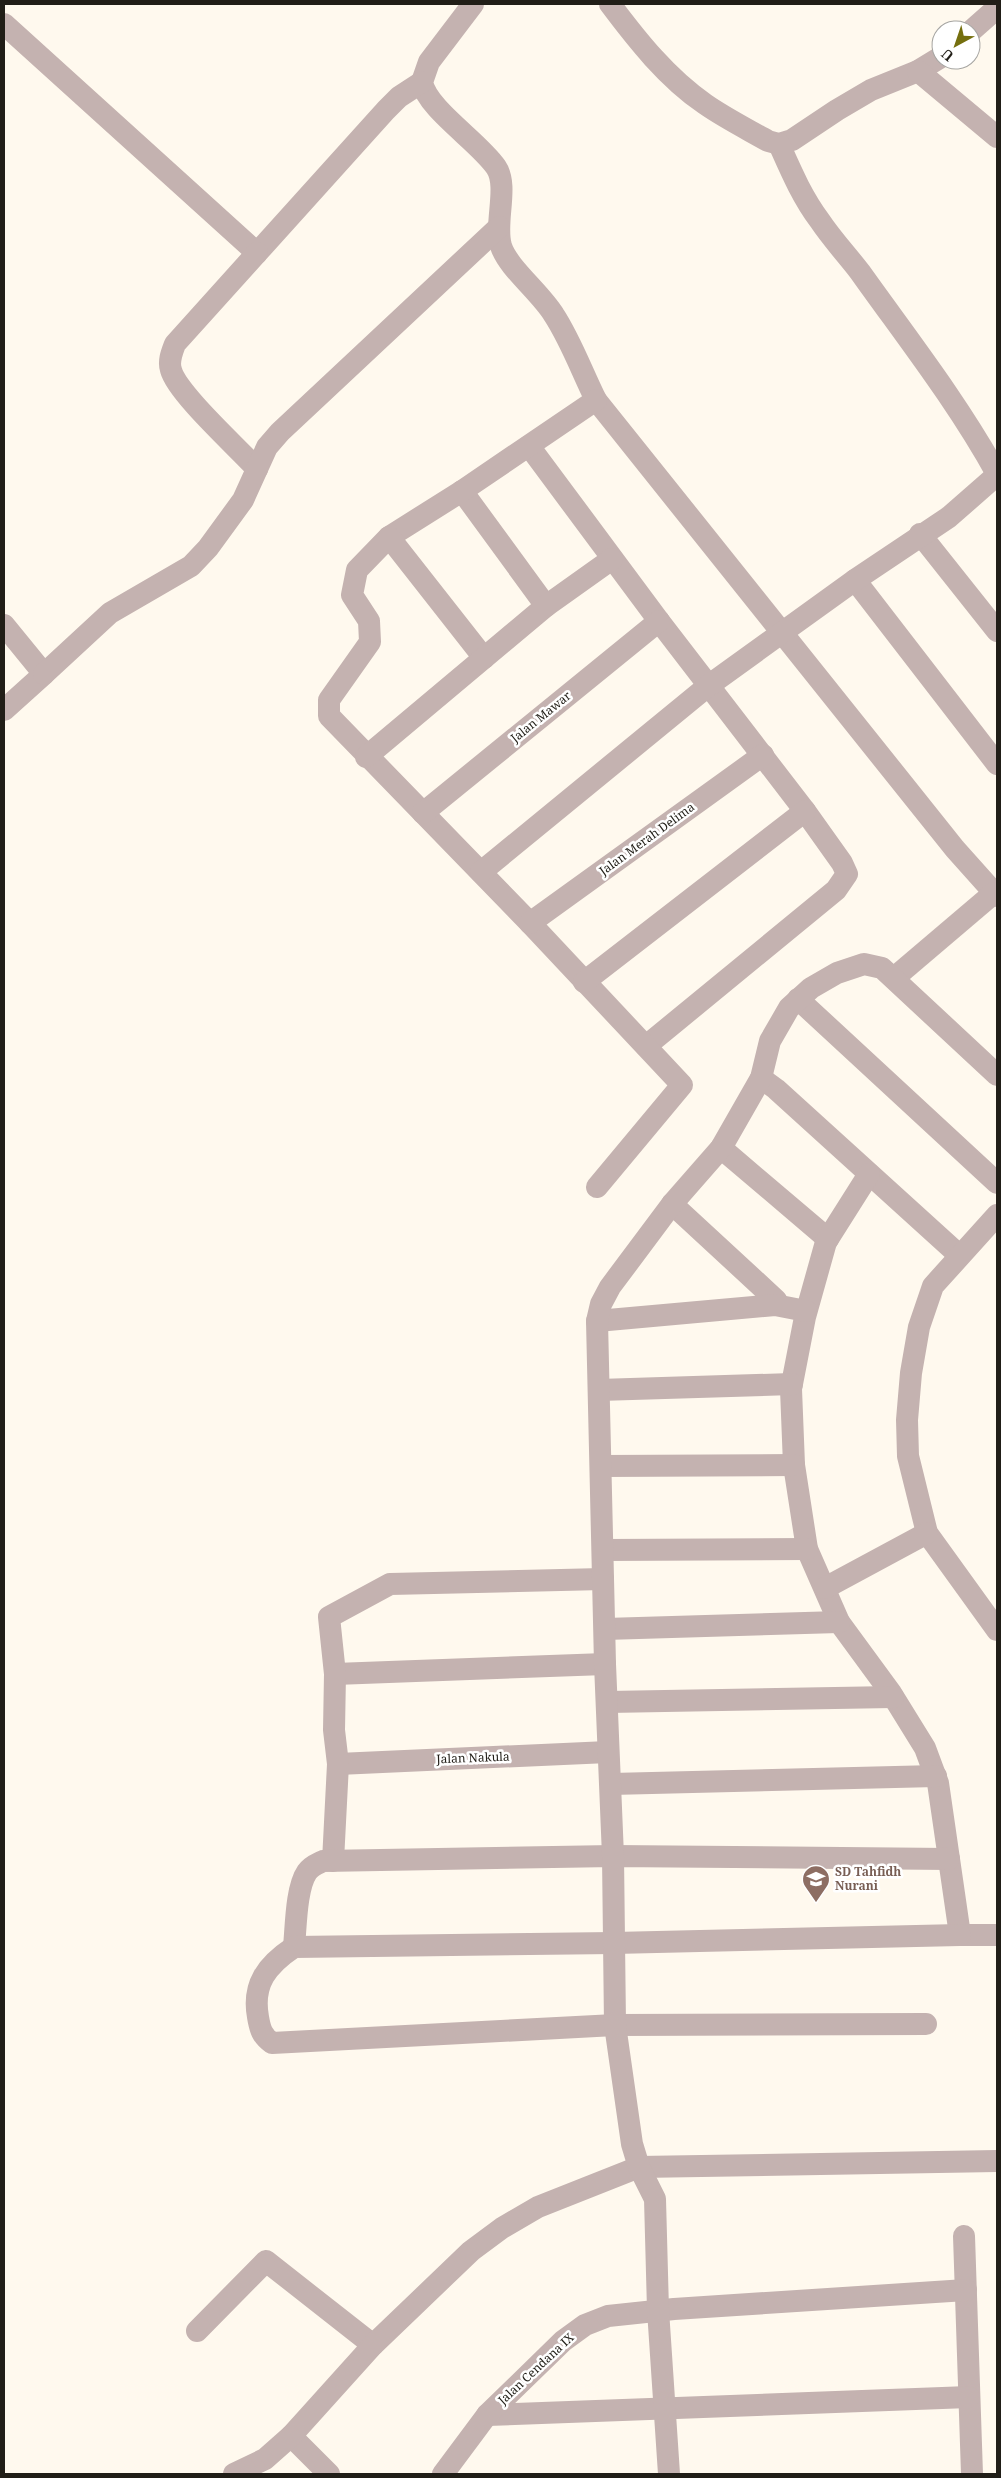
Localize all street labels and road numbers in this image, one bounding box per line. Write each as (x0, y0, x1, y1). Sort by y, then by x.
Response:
street label: Jalan Mawar (506, 687, 575, 747)
street label: Jalan Merah Delima (595, 798, 698, 879)
street label: Jalan Nakula (435, 1748, 510, 1767)
street label: Jalan Cendana IX (493, 2329, 577, 2409)

